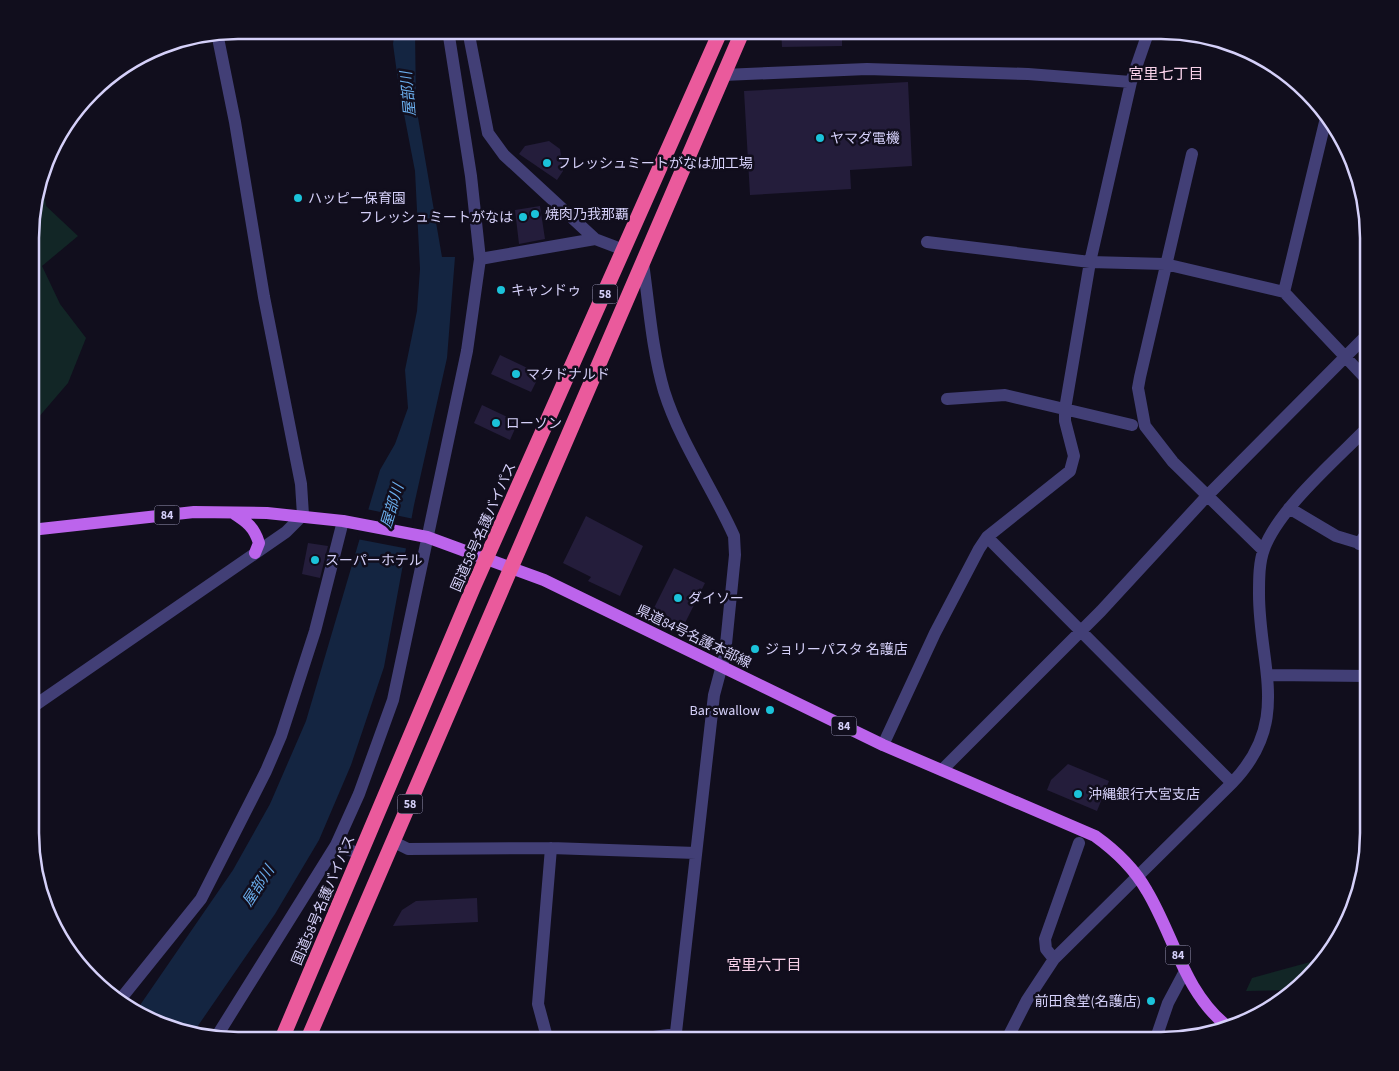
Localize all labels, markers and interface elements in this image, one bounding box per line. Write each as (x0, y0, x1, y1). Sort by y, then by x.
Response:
district label: 宮里七丁目 (1128, 64, 1204, 85)
water label: 屋部川 (396, 69, 421, 117)
place label: ヤマダ電機 (830, 129, 900, 149)
marker: ヤマダ電機 (814, 132, 826, 144)
place label: フレッシュミートがなは加工場 (557, 154, 753, 174)
marker: フレッシュミートがなは加工場 (541, 157, 553, 169)
place label: ハッピー保育園 (308, 189, 406, 209)
marker: ハッピー保育園 (292, 192, 304, 204)
place label: 焼肉乃我那覇 (545, 205, 629, 225)
place label: フレッシュミートがなは (359, 208, 513, 228)
marker: 焼肉乃我那覇 (529, 208, 541, 220)
marker: フレッシュミートがなは (517, 211, 529, 223)
place label: キャンドゥ (511, 281, 581, 301)
marker: キャンドゥ (495, 284, 507, 296)
road number: 58 (592, 284, 618, 304)
place label: マクドナルド (526, 365, 610, 385)
marker: マクドナルド (510, 368, 522, 380)
place label: ローソン (506, 414, 562, 434)
marker: ローソン (490, 417, 502, 429)
street label: 国道58号名護バイパス (446, 460, 521, 595)
water label: 屋部川 (376, 480, 410, 531)
road number: 84 (154, 506, 180, 524)
place label: スーパーホテル (325, 551, 423, 571)
marker: スーパーホテル (309, 554, 321, 566)
place label: ダイソー (688, 589, 744, 609)
marker: ダイソー (672, 592, 684, 604)
street label: 県道84号名護本部線 (633, 600, 755, 673)
place label: ジョリーパスタ 名護店 (765, 640, 908, 660)
marker: ジョリーパスタ 名護店 (749, 643, 761, 655)
place label: Bar swallow (689, 701, 760, 721)
marker: Bar swallow (764, 704, 776, 716)
road number: 84 (832, 716, 856, 736)
place label: 沖縄銀行大宮支店 (1088, 785, 1200, 805)
marker: 沖縄銀行大宮支店 (1072, 788, 1084, 800)
road number: 58 (398, 794, 422, 814)
street label: 国道58号名護バイパス (287, 832, 360, 969)
water label: 屋部川 (237, 860, 281, 911)
road number: 84 (1166, 946, 1190, 964)
district label: 宮里六丁目 (726, 955, 802, 976)
place label: 前田食堂(名護店) (1035, 992, 1141, 1012)
marker: 前田食堂(名護店) (1145, 995, 1157, 1007)

